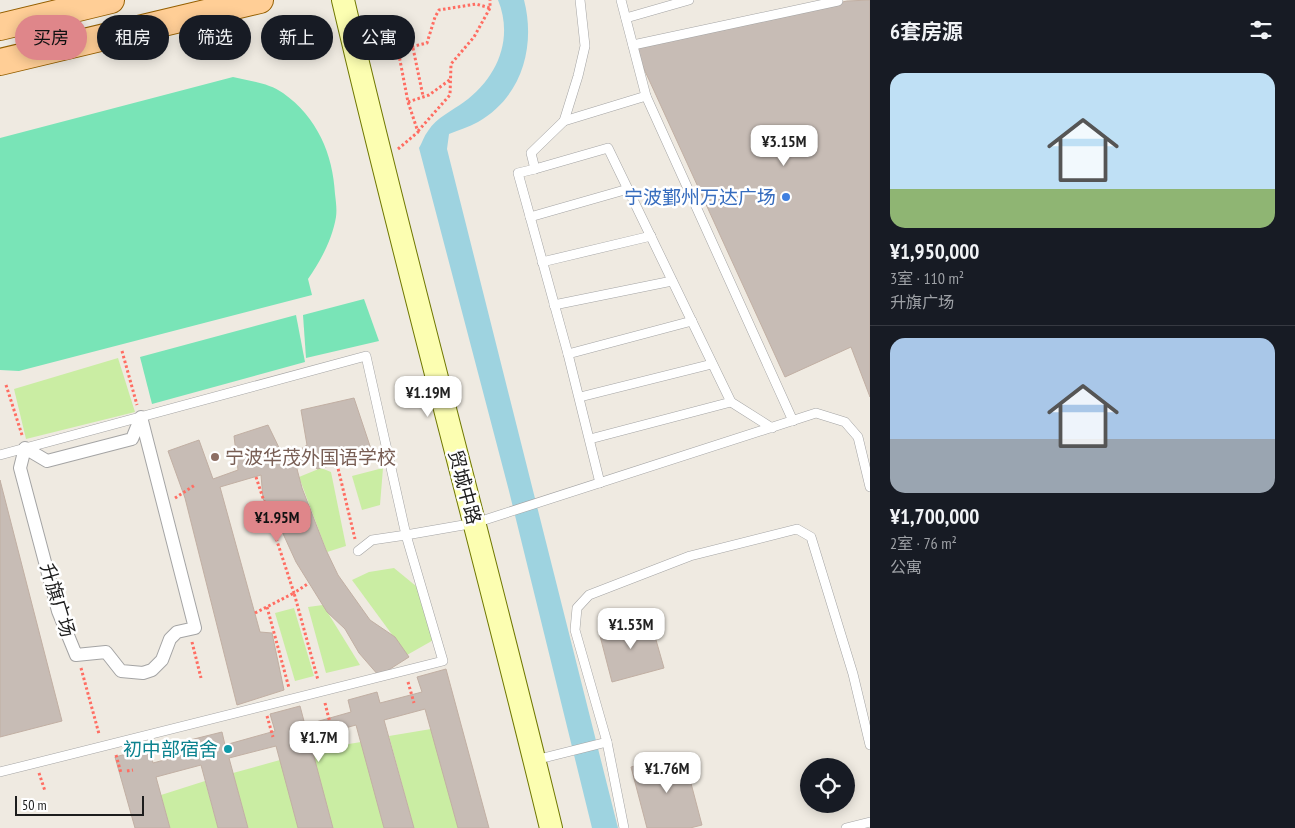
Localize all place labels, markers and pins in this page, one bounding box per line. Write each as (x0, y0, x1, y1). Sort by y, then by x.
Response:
pin: ¥3.15M (743, 124, 825, 167)
place label: 宁波鄞州万达广场 (624, 185, 776, 209)
marker: 宁波鄞州万达广场 (780, 191, 792, 203)
pin: ¥1.19M (387, 376, 469, 418)
place label: 宁波华茂外国语学校 (225, 445, 396, 469)
marker: 宁波华茂外国语学校 (209, 451, 221, 463)
pin: ¥1.95M (236, 500, 318, 543)
pin: ¥1.53M (590, 608, 672, 650)
pin: ¥1.7M (284, 720, 354, 763)
place label: 初中部宿舍 (123, 737, 218, 761)
marker: 初中部宿舍 (222, 743, 234, 755)
pin: ¥1.76M (626, 752, 708, 794)

